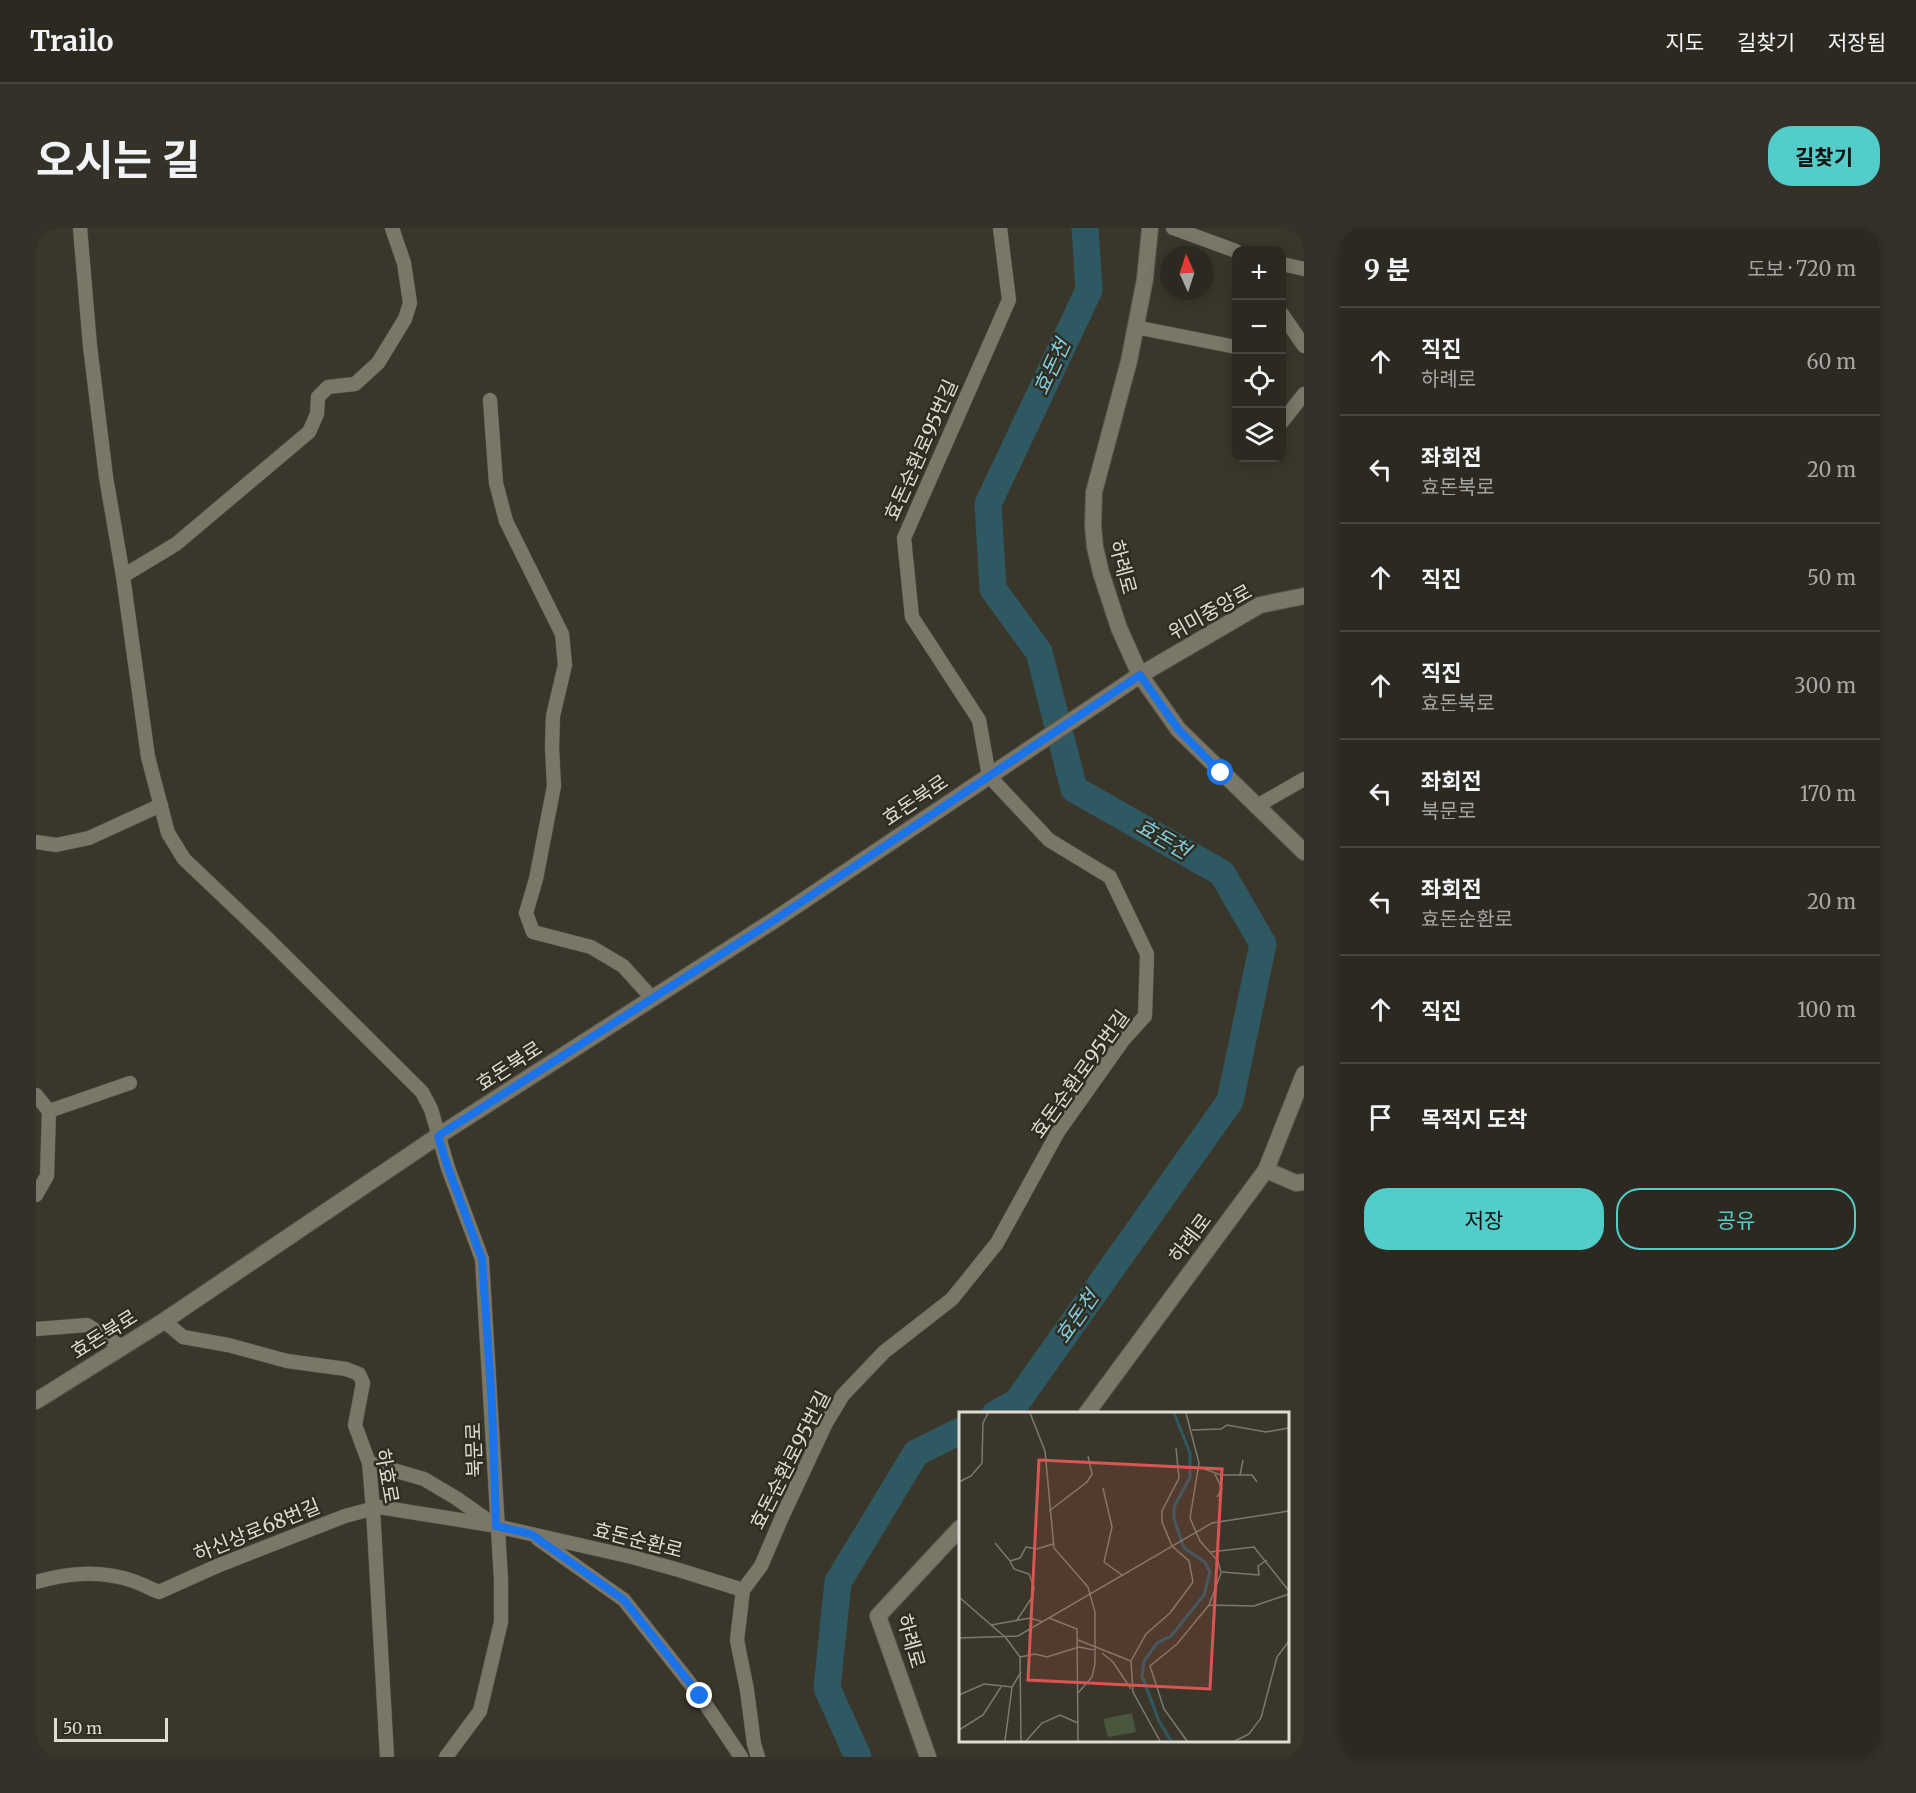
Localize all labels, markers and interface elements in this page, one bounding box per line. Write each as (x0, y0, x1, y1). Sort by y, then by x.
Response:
text: Trailo (30, 23, 114, 59)
text: 지도 (1665, 29, 1704, 56)
text: 길찾기 (1737, 29, 1795, 56)
text: 저장됨 (1828, 29, 1886, 56)
button: 길찾기 (1768, 126, 1880, 186)
text: 오시는 길 (36, 134, 201, 186)
north arrow (1160, 246, 1214, 300)
map controls (1232, 246, 1286, 462)
button: + (1232, 246, 1286, 300)
text: 9 분 (1364, 253, 1410, 286)
text: 도보 · 720 m (1747, 256, 1856, 281)
button: − (1232, 300, 1286, 354)
water label: 효돈천 (1027, 332, 1077, 399)
text: 직진 (1421, 335, 1461, 363)
icon: ahead (1364, 345, 1397, 378)
text: 60 m (1806, 349, 1856, 374)
button: locate (1232, 354, 1286, 408)
text: 하례로 (1421, 366, 1476, 391)
street label: 효돈순환로95번길 (878, 375, 963, 524)
button: layers (1232, 408, 1286, 462)
text: 좌회전 (1421, 443, 1482, 471)
icon: left (1364, 453, 1397, 486)
text: 20 m (1807, 457, 1856, 482)
text: 효돈북로 (1421, 474, 1495, 499)
street label: 하례로 (1104, 537, 1143, 597)
icon: ahead (1364, 561, 1397, 594)
text: 직진 (1421, 565, 1461, 593)
text: 50 m (1807, 565, 1856, 590)
street label: 위미중앙로 (1163, 578, 1256, 645)
text: 직진 (1421, 659, 1461, 687)
icon: ahead (1364, 669, 1397, 702)
text: 300 m (1794, 673, 1856, 698)
text: 효돈북로 (1421, 690, 1495, 715)
route start (1207, 759, 1233, 785)
text: 좌회전 (1421, 767, 1482, 795)
street label: 효돈북로 (877, 769, 952, 831)
icon: left (1364, 777, 1397, 810)
text: 170 m (1800, 781, 1856, 806)
text: 북문로 (1421, 798, 1476, 823)
water label: 효돈천 (1131, 812, 1197, 866)
text: 좌회전 (1421, 875, 1482, 903)
icon: left (1364, 885, 1397, 918)
text: 20 m (1807, 889, 1856, 914)
text: 효돈순환로 (1421, 906, 1513, 931)
icon: ahead (1364, 993, 1397, 1026)
text: 직진 (1421, 997, 1461, 1025)
text: 100 m (1797, 997, 1856, 1022)
street label: 효돈순환로95번길 (1025, 1005, 1134, 1143)
street label: 효돈북로 (471, 1035, 546, 1096)
icon: arrive (1364, 1101, 1397, 1134)
text: 목적지 도착 (1421, 1105, 1527, 1133)
button: 저장 (1364, 1188, 1604, 1250)
button: 공유 (1616, 1188, 1856, 1250)
street label: 하례로 (1163, 1208, 1216, 1267)
water label: 효돈천 (1049, 1283, 1106, 1348)
street label: 효돈북로 (66, 1303, 142, 1364)
street label: 효돈순환로95번길 (744, 1386, 835, 1533)
inset map (959, 1412, 1289, 1742)
street label: 북문로 (460, 1422, 487, 1478)
street label: 하효로 (370, 1447, 405, 1505)
street label: 하신상로68번길 (190, 1493, 324, 1566)
street label: 효돈순환로 (590, 1516, 686, 1563)
street label: 하례로 (892, 1611, 931, 1671)
route end (686, 1682, 712, 1708)
scale bar (54, 1715, 168, 1742)
text: 50 m (63, 1718, 102, 1738)

